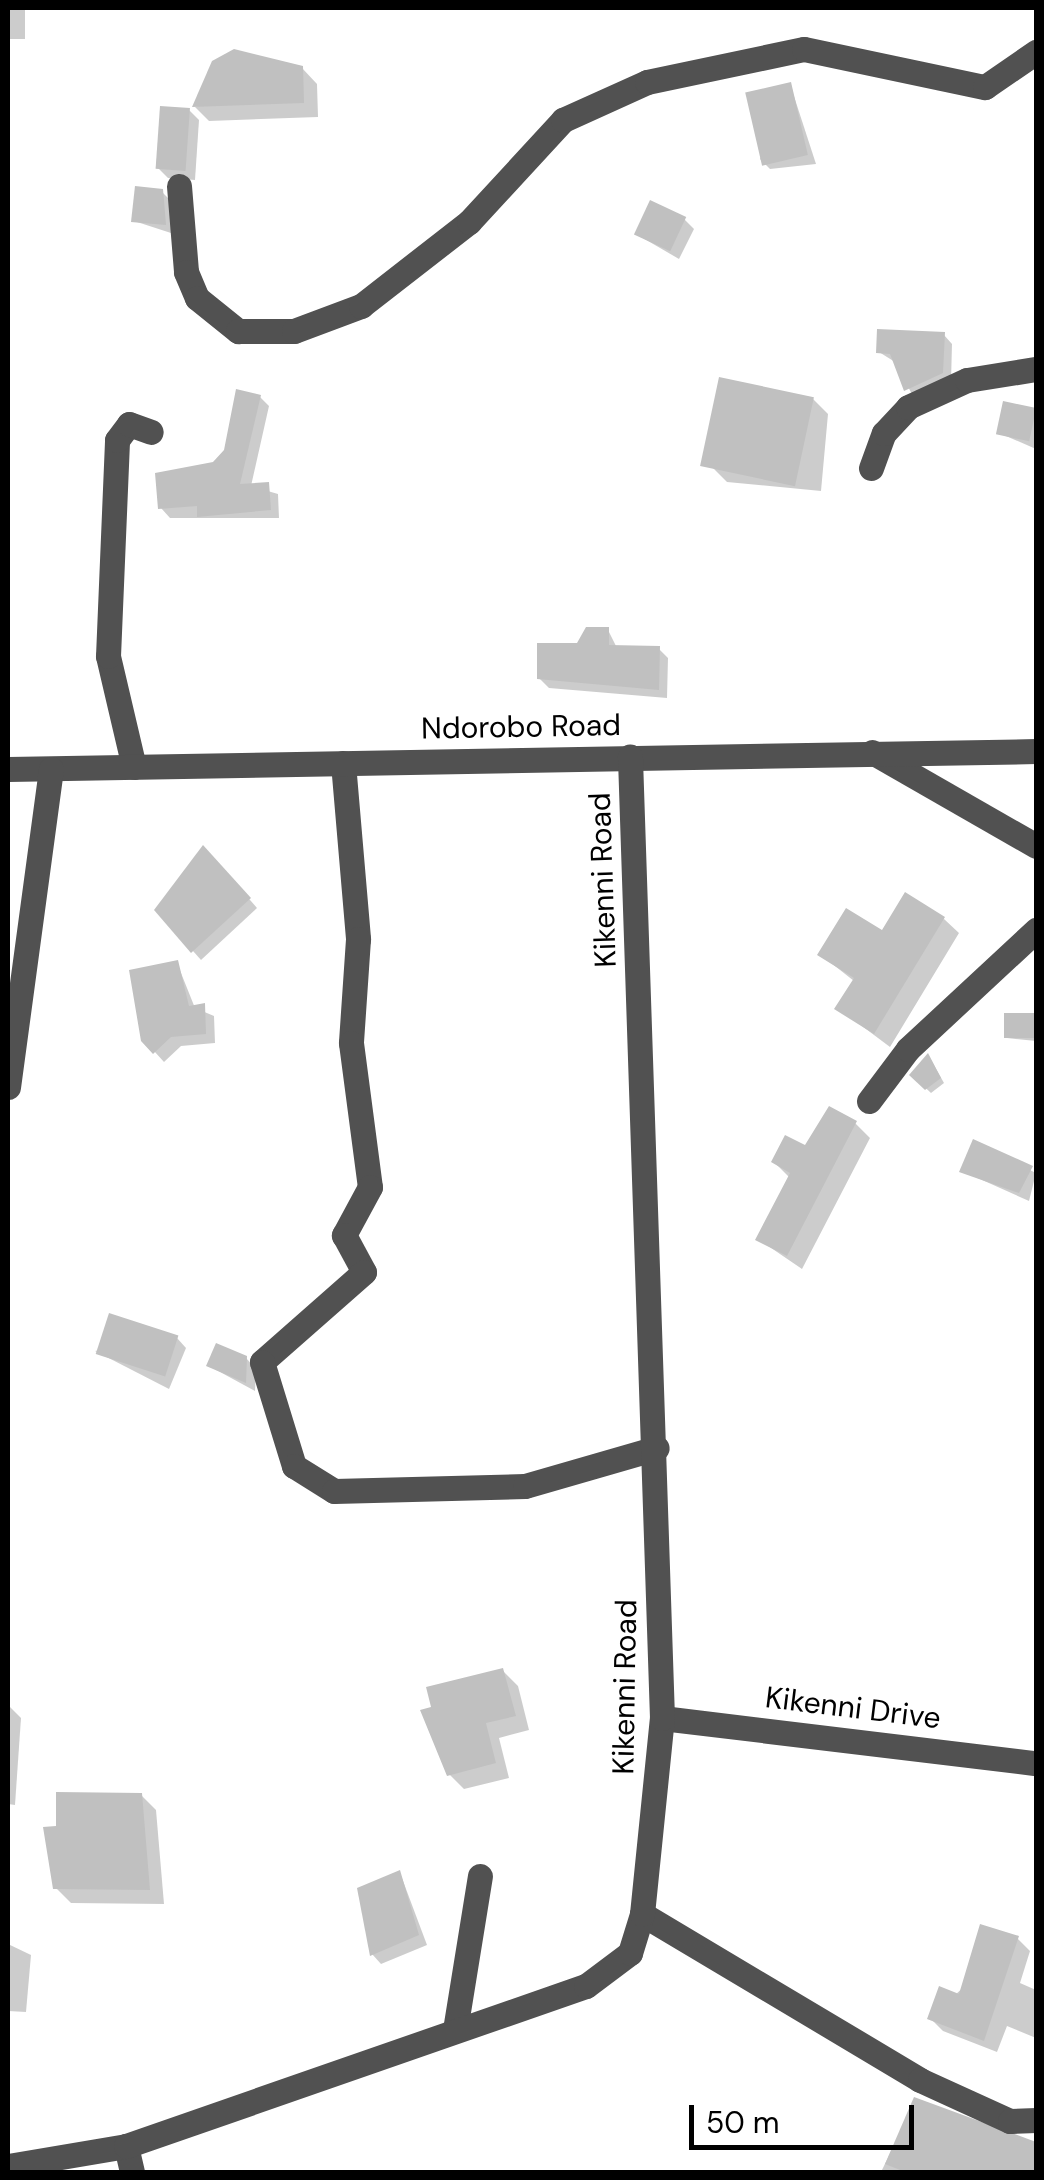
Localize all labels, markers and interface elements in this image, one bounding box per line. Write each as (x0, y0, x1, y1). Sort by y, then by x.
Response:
street label: Ndorobo Road (421, 707, 621, 747)
street label: Kikenni Road (582, 792, 624, 968)
street label: Kikenni Road (605, 1599, 645, 1775)
street label: Kikenni Drive (763, 1679, 943, 1737)
scale bar (694, 2085, 919, 2147)
text: 50 m (706, 2103, 780, 2142)

